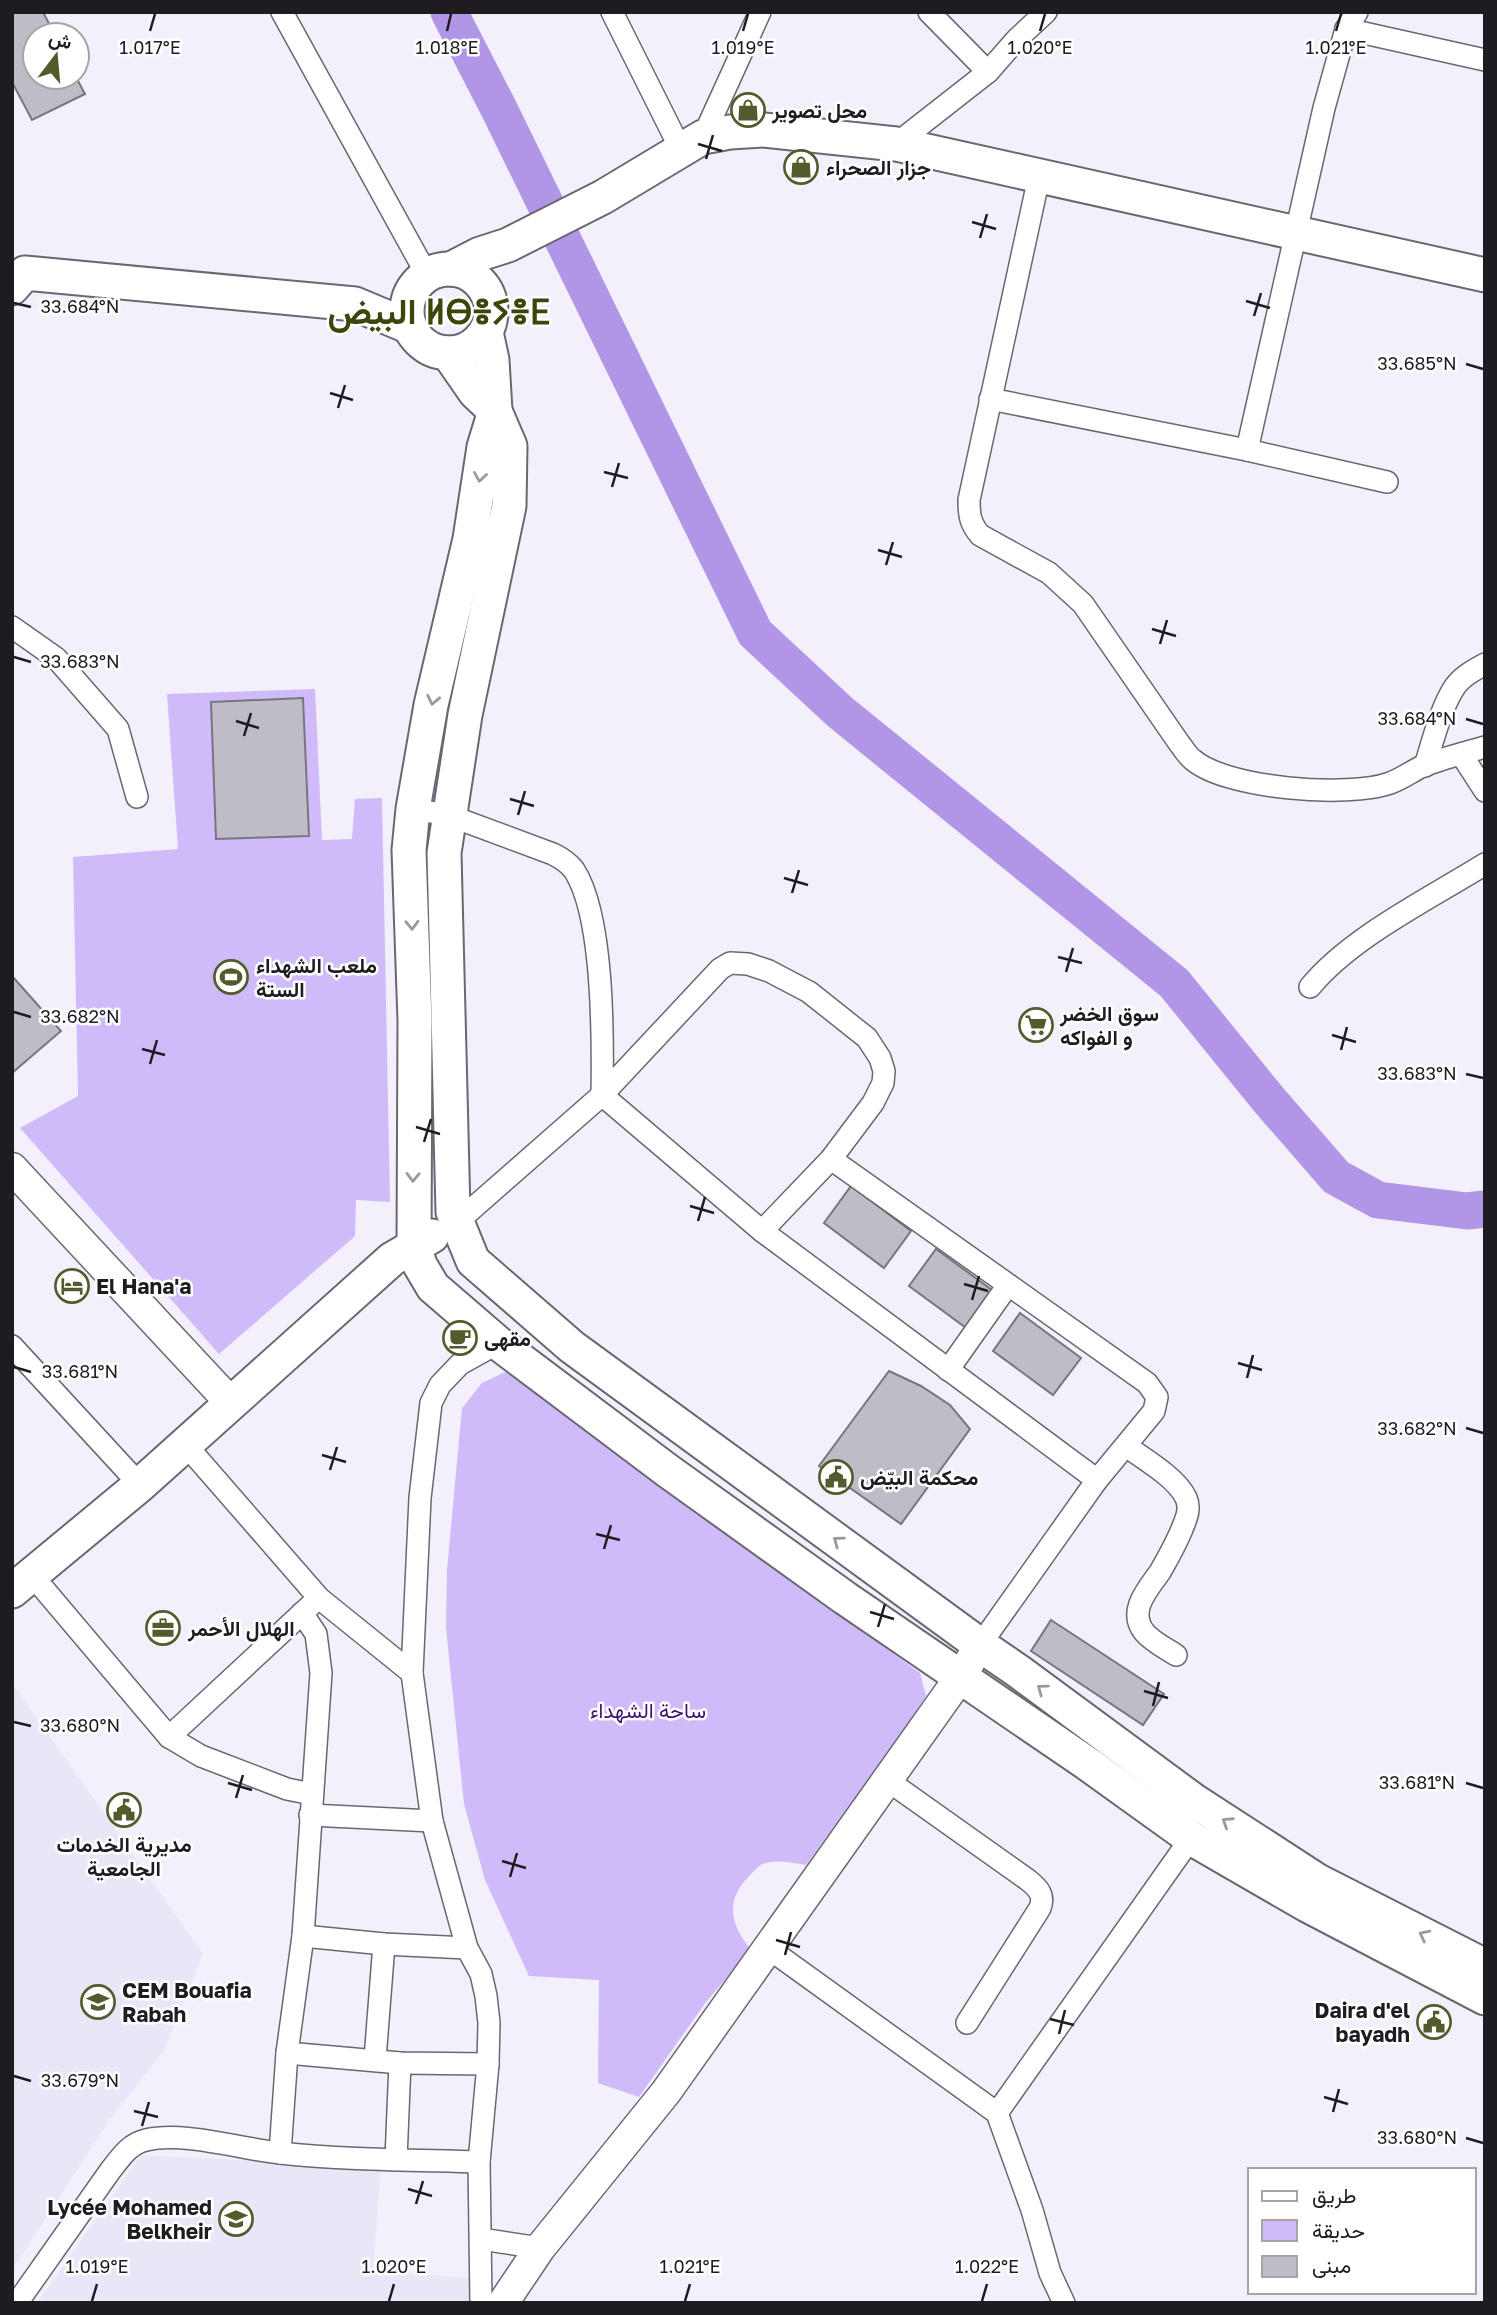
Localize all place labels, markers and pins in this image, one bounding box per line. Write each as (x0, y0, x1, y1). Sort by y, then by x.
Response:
shop icon: محل تصوير (729, 91, 767, 129)
place label: محل تصوير (771, 97, 867, 124)
shop icon: جزار الصحراء (782, 148, 820, 186)
place label: جزار الصحراء (826, 154, 931, 181)
place label: ملعب الشهداء الستة (256, 952, 377, 1002)
sports icon: ملعب الشهداء الستة (212, 958, 250, 996)
place label: سوق الخضر و الفواكه (1059, 1000, 1159, 1051)
supermarket icon: سوق الخضر و الفواكه (1017, 1006, 1055, 1044)
hotel icon: El Hana'a (53, 1267, 91, 1305)
place label: El Hana'a (96, 1273, 191, 1299)
cafe icon: مقهى (441, 1319, 479, 1357)
place label: مقهى (484, 1325, 531, 1352)
public building icon: محكمة البيّض (817, 1458, 855, 1496)
place label: محكمة البيّض (860, 1464, 978, 1490)
office icon: الهلال الأحمر (144, 1609, 182, 1647)
place label: الهلال الأحمر (187, 1615, 295, 1642)
public building icon: مديرية الخدمات الجامعية (105, 1791, 143, 1829)
place label: مديرية الخدمات الجامعية (56, 1831, 192, 1881)
place label: CEM Bouafia Rabah (122, 1977, 252, 2027)
school or university icon: CEM Bouafia Rabah (79, 1983, 117, 2021)
place label: Daira d'el bayadh (1315, 1997, 1410, 2047)
public building icon: Daira d'el bayadh (1415, 2003, 1453, 2041)
place label: Lycée Mohamed Belkheir (47, 2194, 212, 2244)
school or university icon: Lycée Mohamed Belkheir (217, 2200, 255, 2238)

